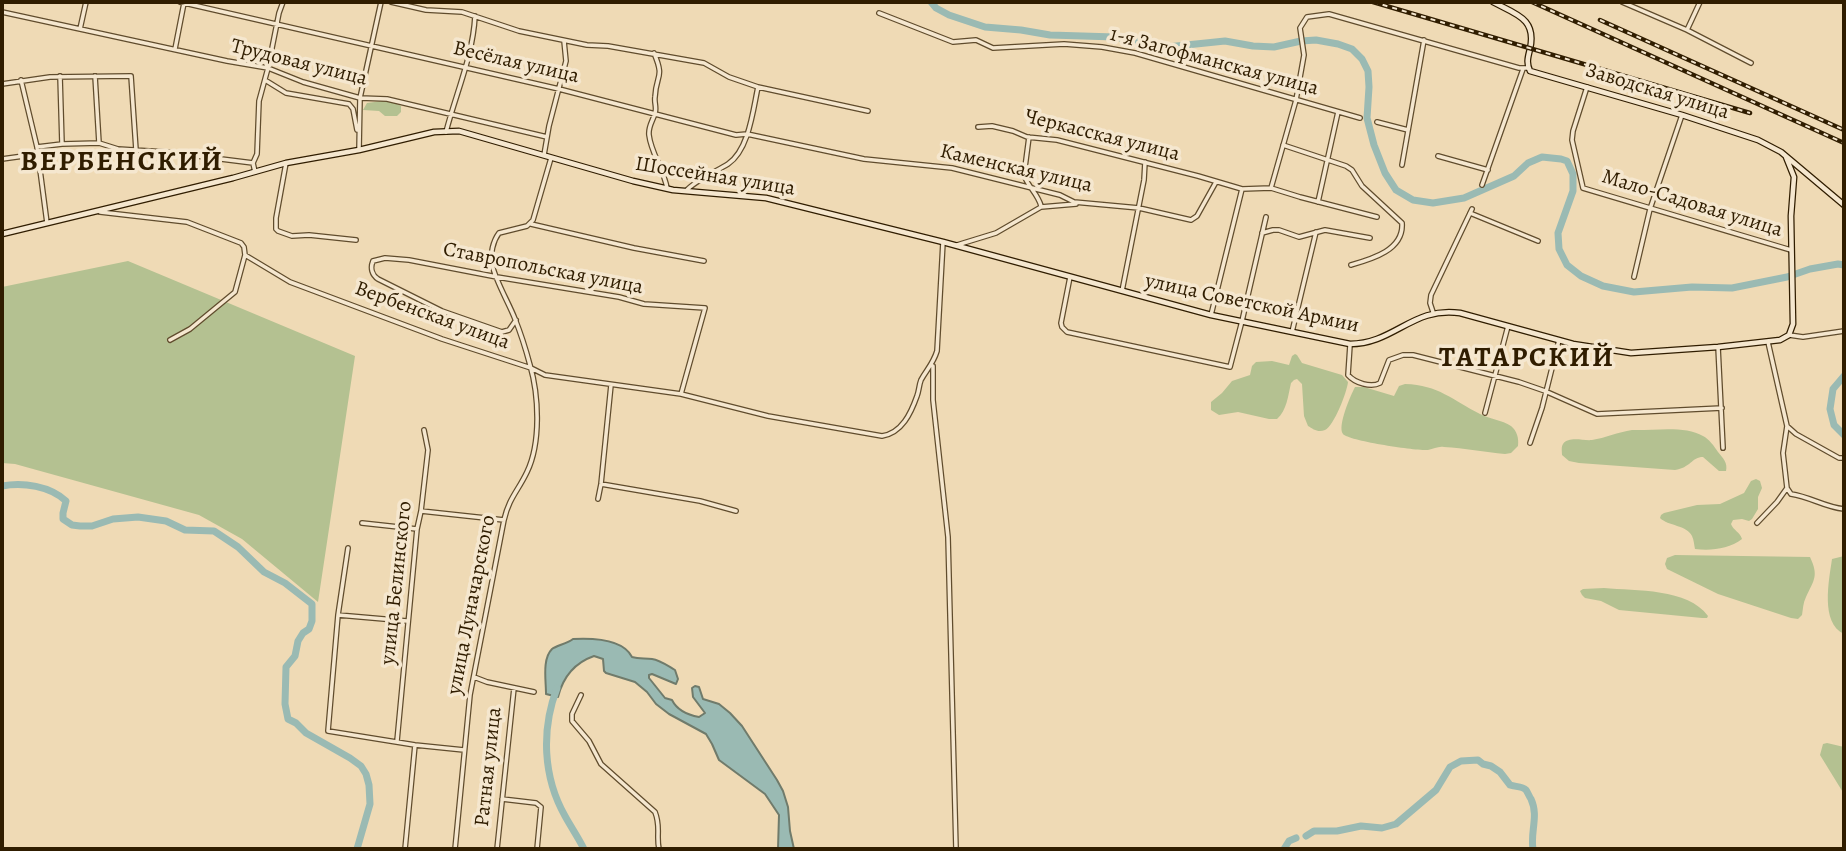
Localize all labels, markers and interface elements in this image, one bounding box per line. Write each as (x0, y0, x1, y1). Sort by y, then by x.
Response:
street label: 1-я Загофманская улица (1107, 22, 1321, 102)
street label: Трудовая улица (228, 34, 370, 92)
street label: Весёлая улица (451, 36, 581, 90)
street label: Заводская улица (1582, 58, 1732, 126)
street label: Черкасская улица (1022, 105, 1182, 167)
street label: Каменская улица (937, 139, 1095, 199)
district label: ВЕРБЕНСКИЙ (22, 146, 222, 180)
street label: Шоссейная улица (633, 152, 797, 202)
street label: Мало-Садовая улица (1599, 165, 1785, 243)
street label: Ставропольская улица (441, 237, 645, 301)
street label: улица Советской Армии (1143, 269, 1361, 339)
street label: Вербенская улица (351, 276, 513, 356)
district label: ТАТАРСКИЙ (1440, 342, 1614, 376)
street label: улица Белинского (376, 500, 418, 666)
street label: улица Луначарского (442, 513, 502, 697)
street label: Ратная улица (470, 706, 508, 828)

